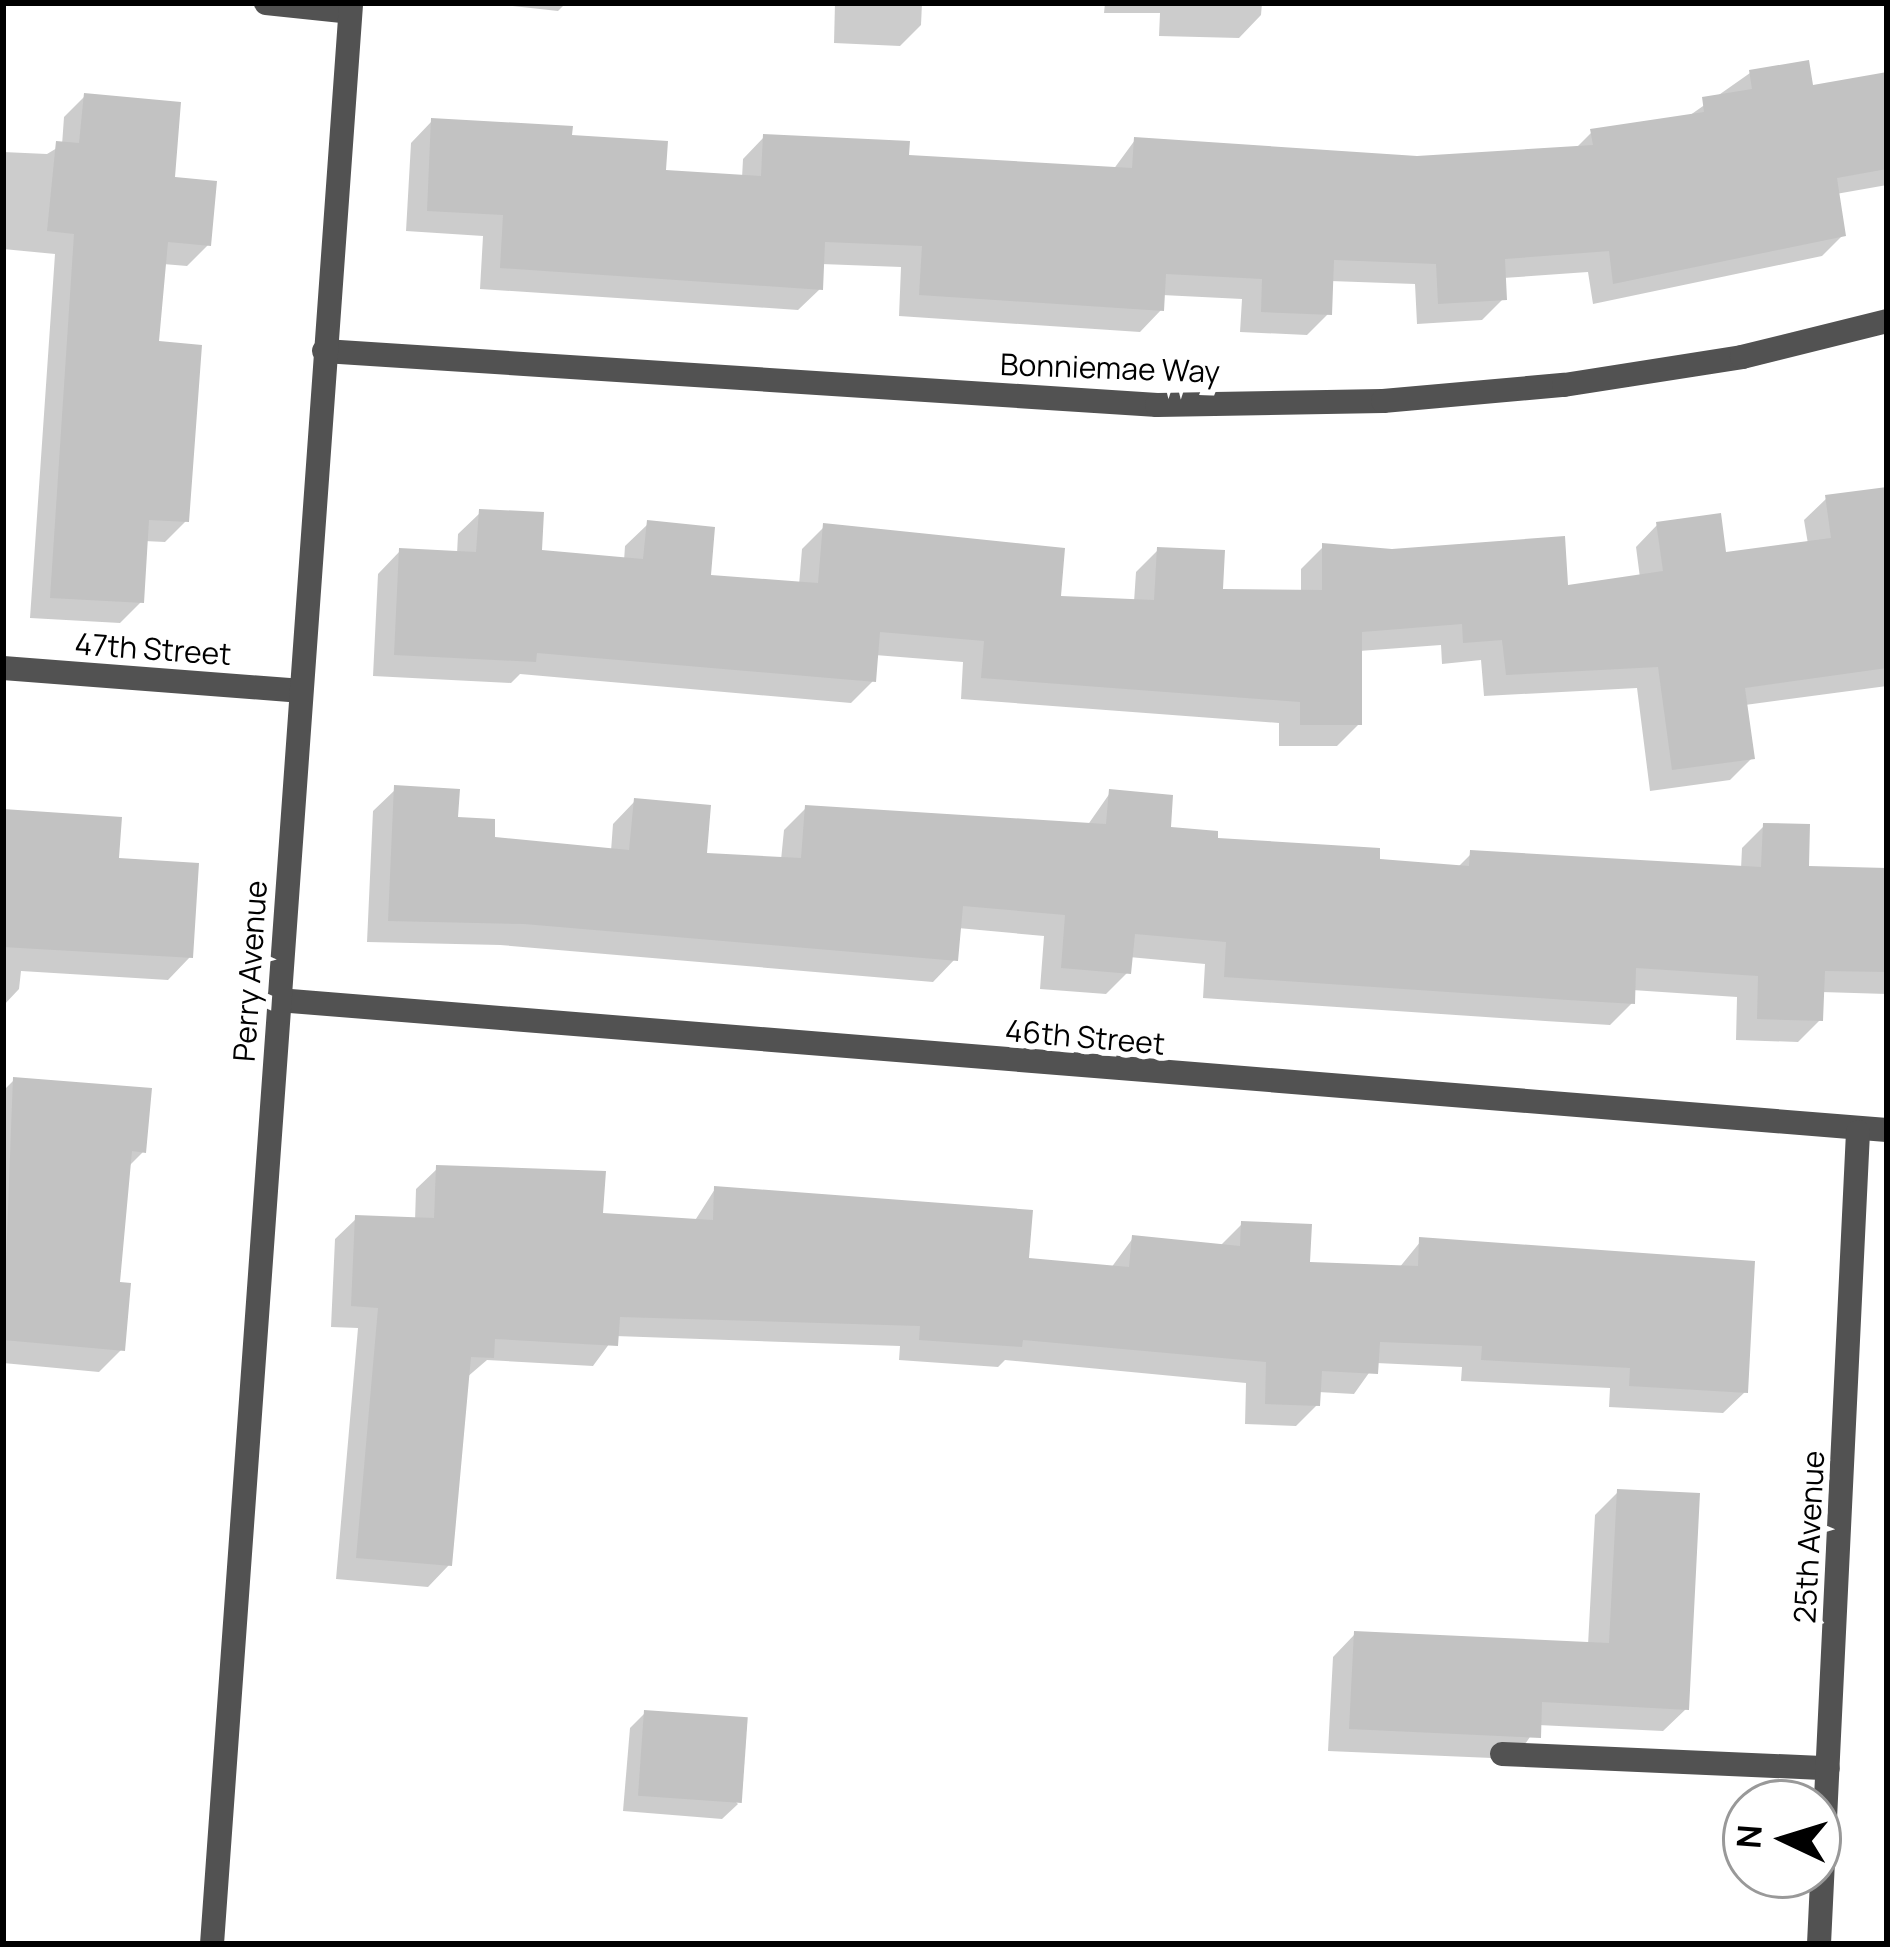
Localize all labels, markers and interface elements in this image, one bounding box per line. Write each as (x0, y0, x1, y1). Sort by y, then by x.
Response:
street label: Bonniemae Way (1000, 346, 1220, 390)
street label: 47th Street (74, 626, 232, 672)
street label: Perry Avenue (226, 879, 274, 1063)
street label: 46th Street (1004, 1012, 1166, 1062)
street label: 25th Avenue (1786, 1450, 1832, 1624)
north arrow (1722, 1779, 1842, 1899)
text: N (1725, 1823, 1772, 1850)

